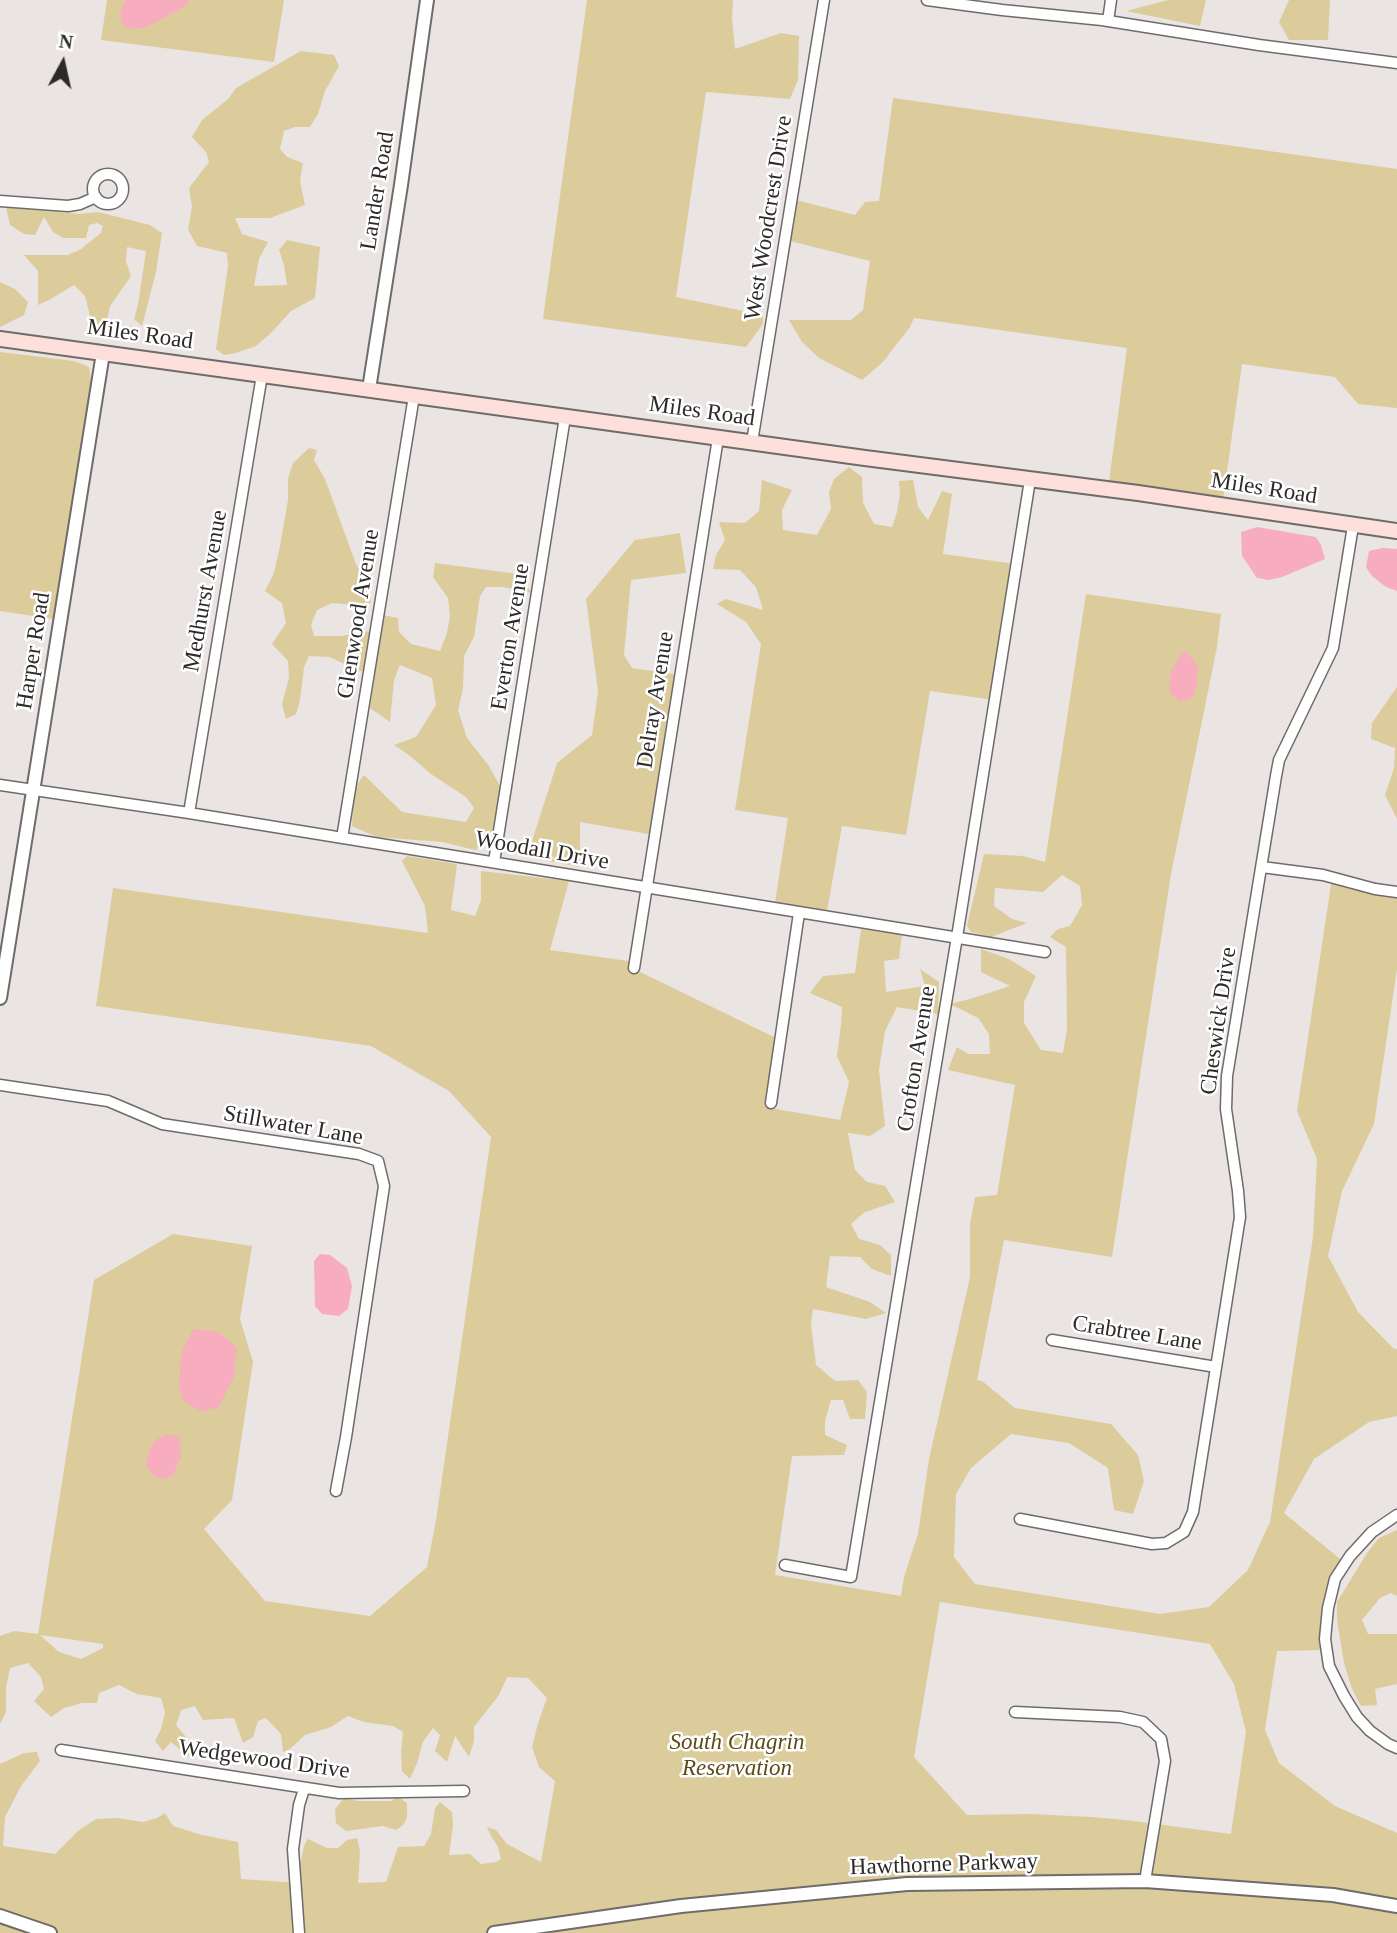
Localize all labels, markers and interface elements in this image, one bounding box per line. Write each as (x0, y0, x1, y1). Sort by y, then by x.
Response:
north arrow (28, 28, 98, 98)
text: N (58, 30, 74, 53)
street label: West Woodcrest Drive (739, 114, 799, 322)
street label: Lander Road (355, 130, 401, 252)
street label: Miles Road (85, 314, 195, 356)
street label: Miles Road (647, 391, 757, 433)
street label: Miles Road (1209, 467, 1319, 511)
street label: Medhurst Avenue (178, 508, 234, 674)
street label: Glenwood Avenue (332, 527, 386, 701)
street label: Everton Avenue (486, 562, 536, 712)
street label: Harper Road (11, 590, 57, 712)
street label: Delray Avenue (632, 630, 680, 770)
street label: Woodall Drive (473, 826, 611, 876)
street label: Cheswick Drive (1195, 945, 1243, 1097)
street label: Crofton Avenue (892, 984, 942, 1134)
street label: Stillwater Lane (221, 1100, 365, 1152)
street label: Crabtree Lane (1070, 1310, 1204, 1358)
park label: South Chagrin Reservation (670, 1729, 804, 1783)
street label: Wedgewood Drive (177, 1734, 351, 1786)
street label: Hawthorne Parkway (849, 1848, 1039, 1882)

